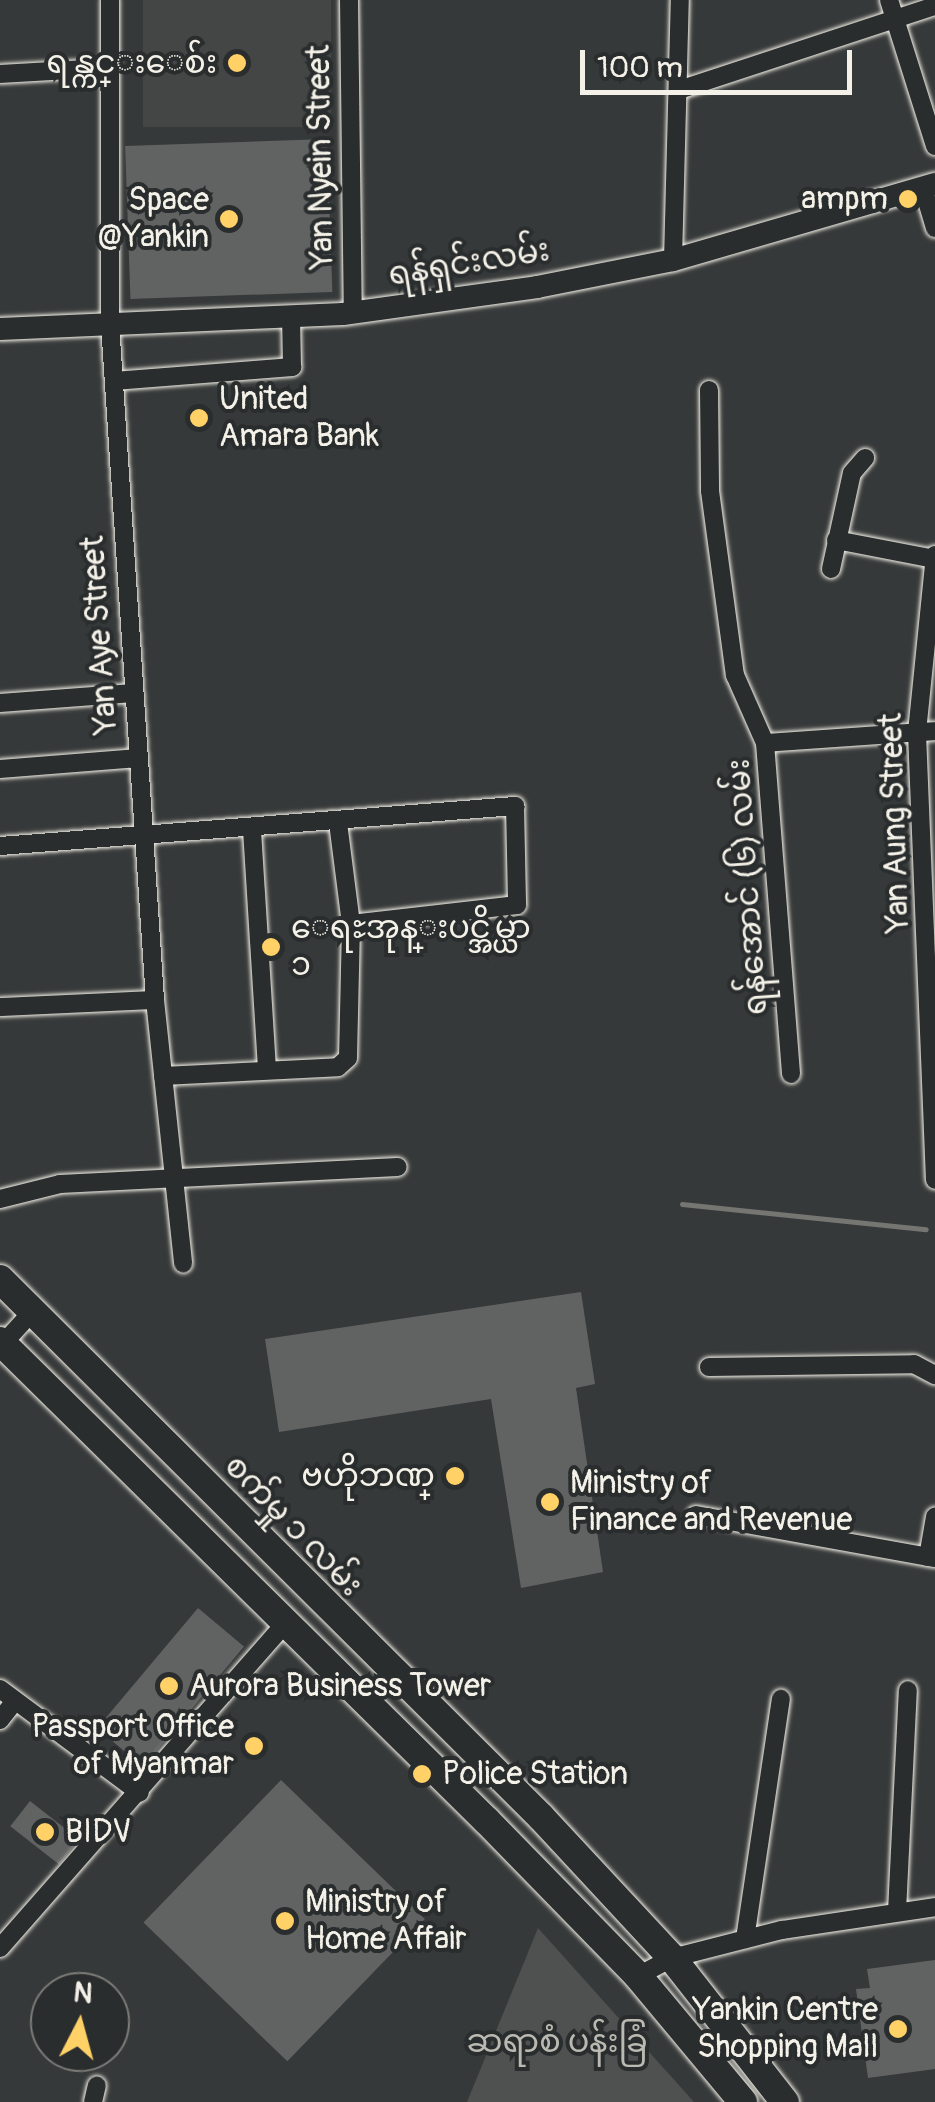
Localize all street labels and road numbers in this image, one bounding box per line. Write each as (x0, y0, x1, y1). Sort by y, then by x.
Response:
street label: Yan Nyein Street (300, 45, 342, 269)
street label: ရန်ရှင်းလမ်း (386, 231, 552, 295)
street label: Yan Aye Street (74, 535, 126, 735)
street label: Yan Aung Street (872, 712, 918, 934)
street label: ရန်အောင် (၆) လမ်း (720, 758, 776, 1016)
street label: စက်မှု ၁ လမ်း (216, 1447, 370, 1605)

